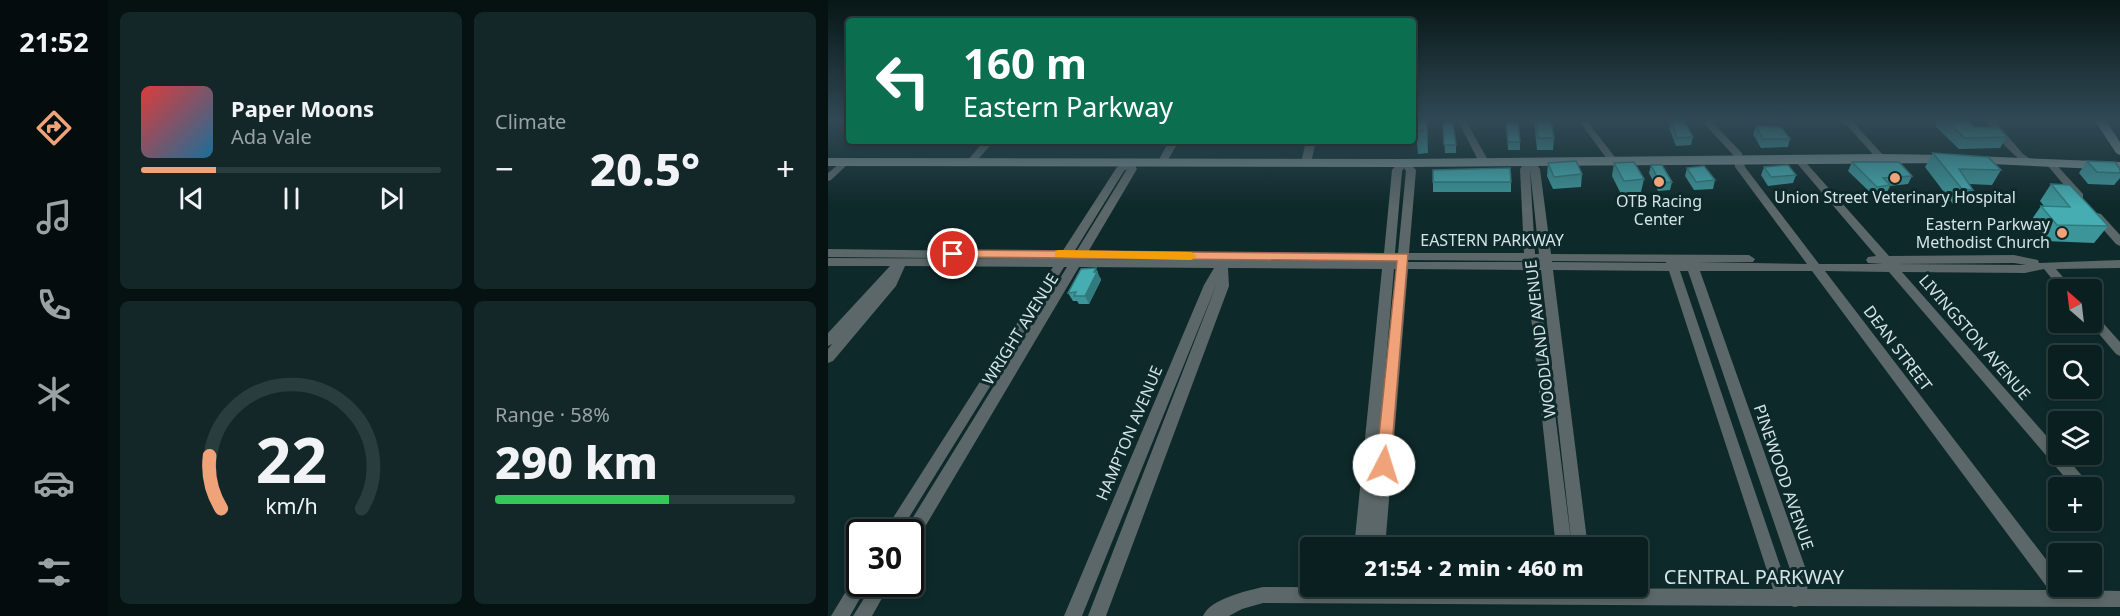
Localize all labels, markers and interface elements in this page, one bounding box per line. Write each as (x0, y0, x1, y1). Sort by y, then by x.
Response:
text: 21:52 (19, 23, 89, 60)
text: 160 m (963, 34, 1087, 91)
icon: left (864, 42, 942, 120)
text: Eastern Parkway (963, 88, 1173, 125)
text: Paper Moons (231, 93, 374, 123)
icon: directions (33, 107, 75, 149)
text: Climate (495, 108, 566, 135)
text: Ada Vale (231, 123, 312, 150)
text: 20.5° (590, 138, 700, 199)
text: − (495, 146, 514, 191)
text: + (776, 146, 795, 191)
marker: Union Street Veterinary Hospital (1888, 171, 1902, 185)
marker: OTB Racing Center (1652, 175, 1666, 189)
icon: previous (175, 182, 208, 215)
icon: pause (275, 182, 308, 215)
icon: next (375, 182, 408, 215)
place label: Union Street Veterinary Hospital (1774, 186, 2016, 208)
place label: OTB Racing Center (1616, 190, 1702, 230)
icon: music (33, 196, 75, 238)
place label: Eastern Parkway Methodist Church (1916, 213, 2051, 253)
marker: Eastern Parkway Methodist Church (2055, 226, 2069, 240)
pin (927, 228, 978, 279)
street label: EASTERN PARKWAY (1420, 229, 1565, 251)
icon: arrive (936, 237, 969, 270)
street label: WOODLAND AVENUE (1519, 259, 1561, 419)
street label: WRIGHT AVENUE (977, 269, 1063, 389)
street label: LIVINGSTON AVENUE (1914, 270, 2036, 404)
north arrow (2048, 279, 2102, 333)
map controls (2048, 279, 2102, 597)
icon: phone (33, 284, 75, 326)
street label: DEAN STREET (1859, 301, 1937, 395)
button: search (2048, 345, 2102, 399)
street label: HAMPTON AVENUE (1091, 362, 1167, 504)
icon: climate (33, 373, 75, 415)
text: Range · 58% (495, 401, 610, 428)
street label: PINEWOOD AVENUE (1749, 401, 1819, 553)
button: layers (2048, 411, 2102, 465)
text: 22 (255, 416, 327, 501)
text: 290 km (495, 431, 658, 492)
position arrow (1352, 433, 1416, 497)
icon: car (33, 462, 75, 504)
button: + (2048, 477, 2102, 531)
text: km/h (265, 492, 317, 521)
speed limit sign: 30 (846, 519, 924, 597)
button: − (2048, 543, 2102, 597)
icon: filters (33, 551, 75, 593)
text: 21:54 · 2 min · 460 m (1364, 552, 1584, 582)
street label: CENTRAL PARKWAY (1664, 563, 1845, 590)

